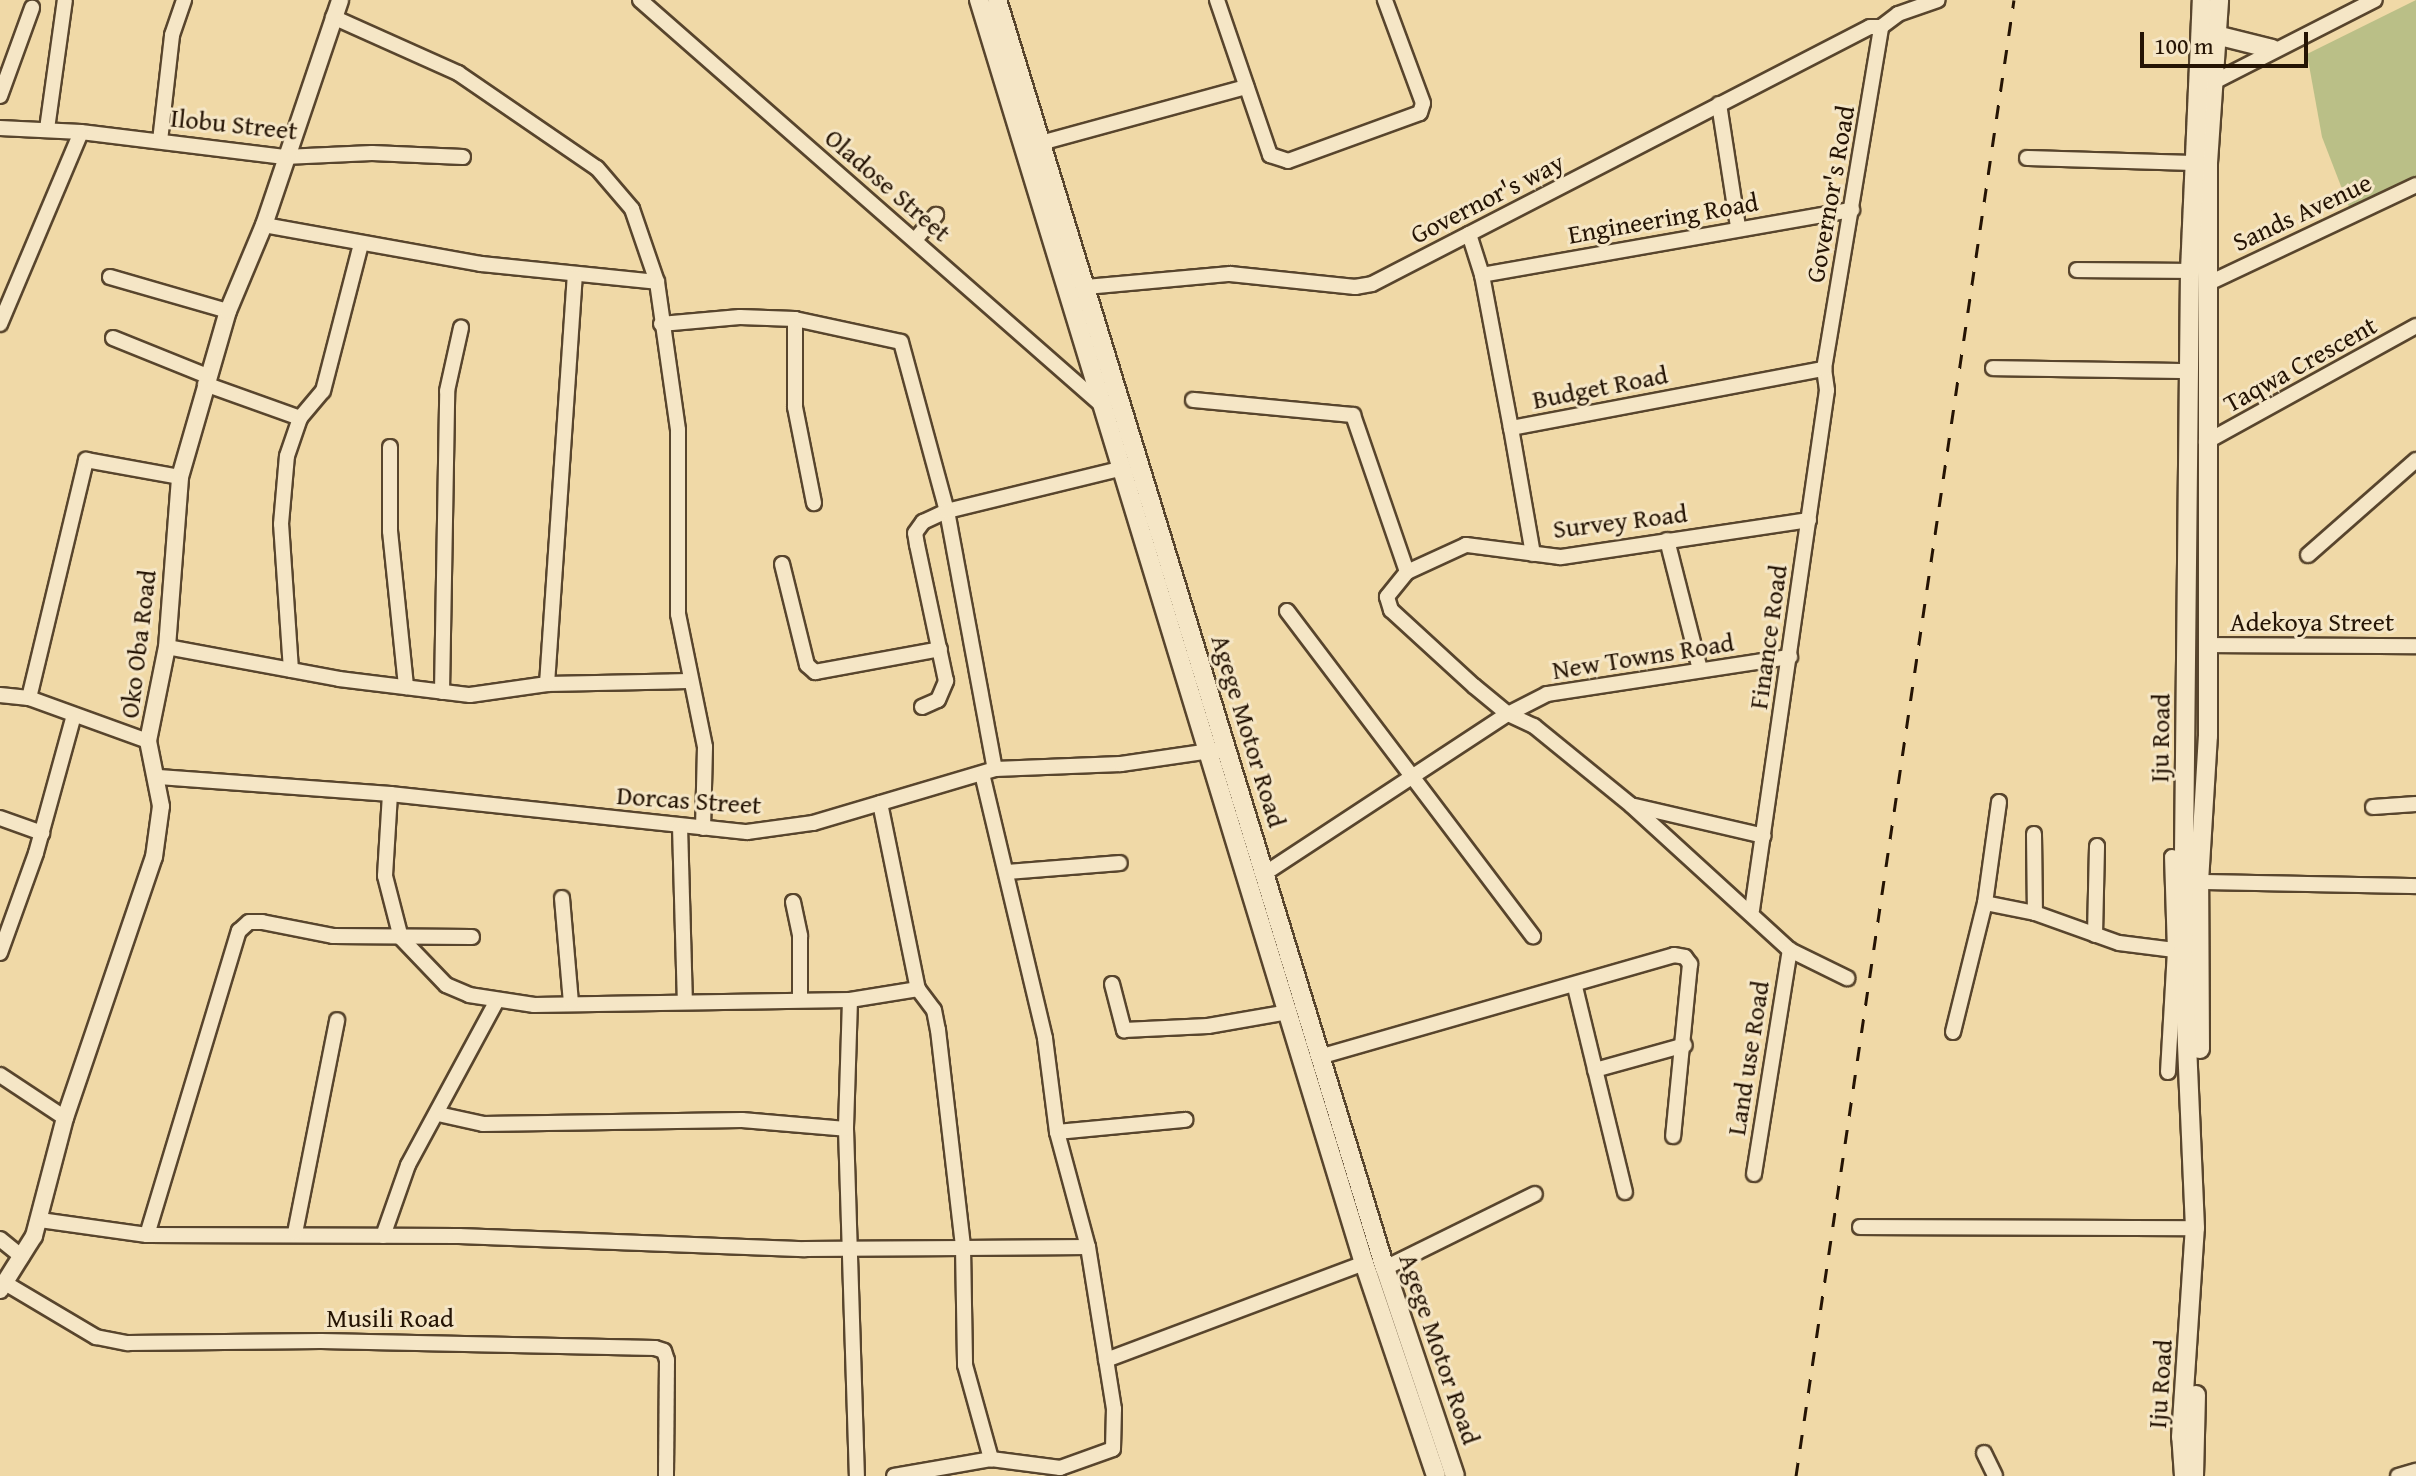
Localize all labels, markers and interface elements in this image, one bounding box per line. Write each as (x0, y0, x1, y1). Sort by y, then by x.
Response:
scale bar (2144, 16, 2312, 66)
text: 100 m (2154, 28, 2214, 63)
street label: Ilobu Street (169, 102, 299, 146)
street label: Governor's Road (1799, 103, 1861, 285)
street label: Oladose Street (819, 122, 957, 248)
street label: Governor's way (1405, 146, 1569, 250)
street label: Sands Avenue (2228, 166, 2376, 258)
street label: Engineering Road (1565, 186, 1761, 250)
street label: Taqwa Crescent (2218, 309, 2382, 419)
street label: Budget Road (1530, 359, 1670, 415)
street label: Survey Road (1551, 497, 1689, 545)
street label: Finance Road (1742, 563, 1794, 711)
street label: Oko Oba Road (113, 568, 163, 720)
street label: Adekoya Street (2230, 606, 2394, 638)
street label: New Towns Road (1550, 626, 1736, 686)
street label: Agege Motor Road (1205, 631, 1293, 831)
street label: Iju Road (2144, 693, 2176, 783)
street label: Dorcas Street (616, 779, 762, 821)
street label: Land use Road (1720, 979, 1776, 1137)
street label: Agege Motor Road (1393, 1250, 1487, 1448)
street label: Musili Road (326, 1302, 454, 1334)
street label: Iju Road (2141, 1338, 2179, 1430)

